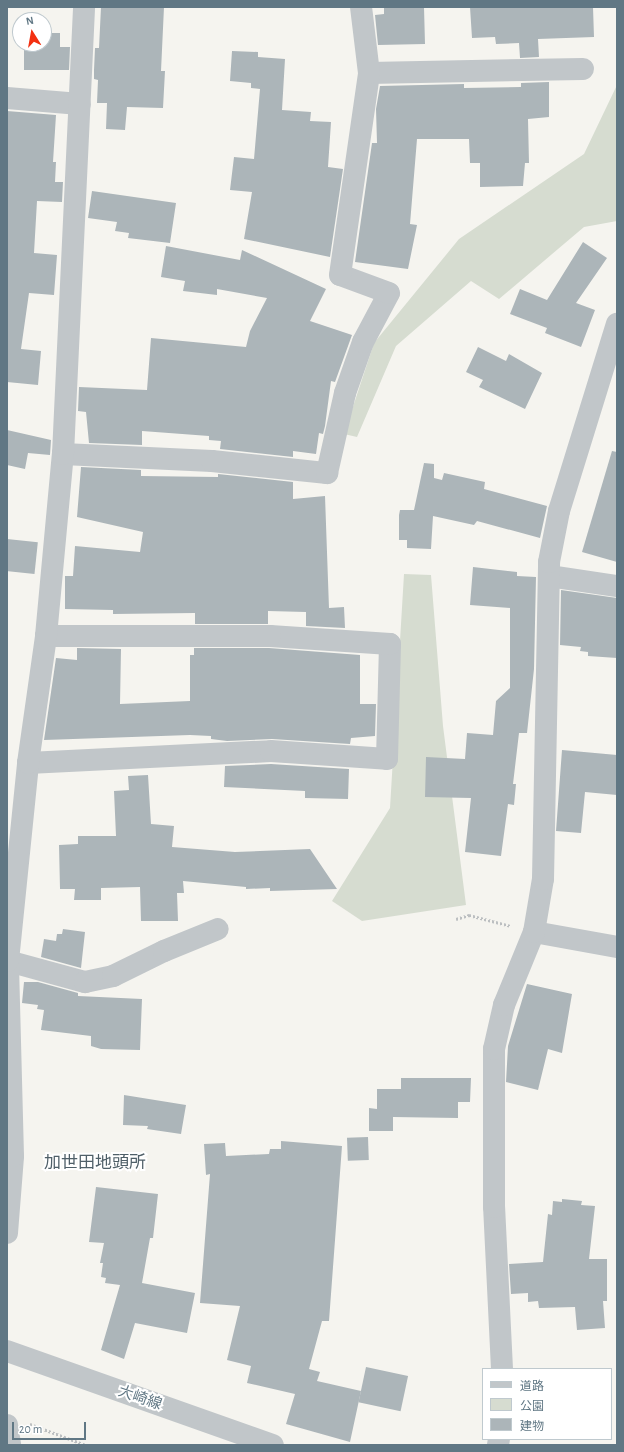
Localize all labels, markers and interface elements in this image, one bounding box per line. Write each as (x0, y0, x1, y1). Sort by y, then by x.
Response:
north arrow (12, 12, 52, 52)
text: N (25, 15, 35, 27)
district label: 加世田地頭所 (44, 1153, 146, 1173)
legend (482, 1368, 612, 1440)
text: 道路 (520, 1380, 544, 1392)
street label: 大崎線 (116, 1382, 164, 1414)
text: 公園 (520, 1400, 544, 1412)
scale bar (14, 1414, 88, 1440)
text: 建物 (520, 1420, 544, 1432)
text: 20 m (19, 1423, 42, 1435)

